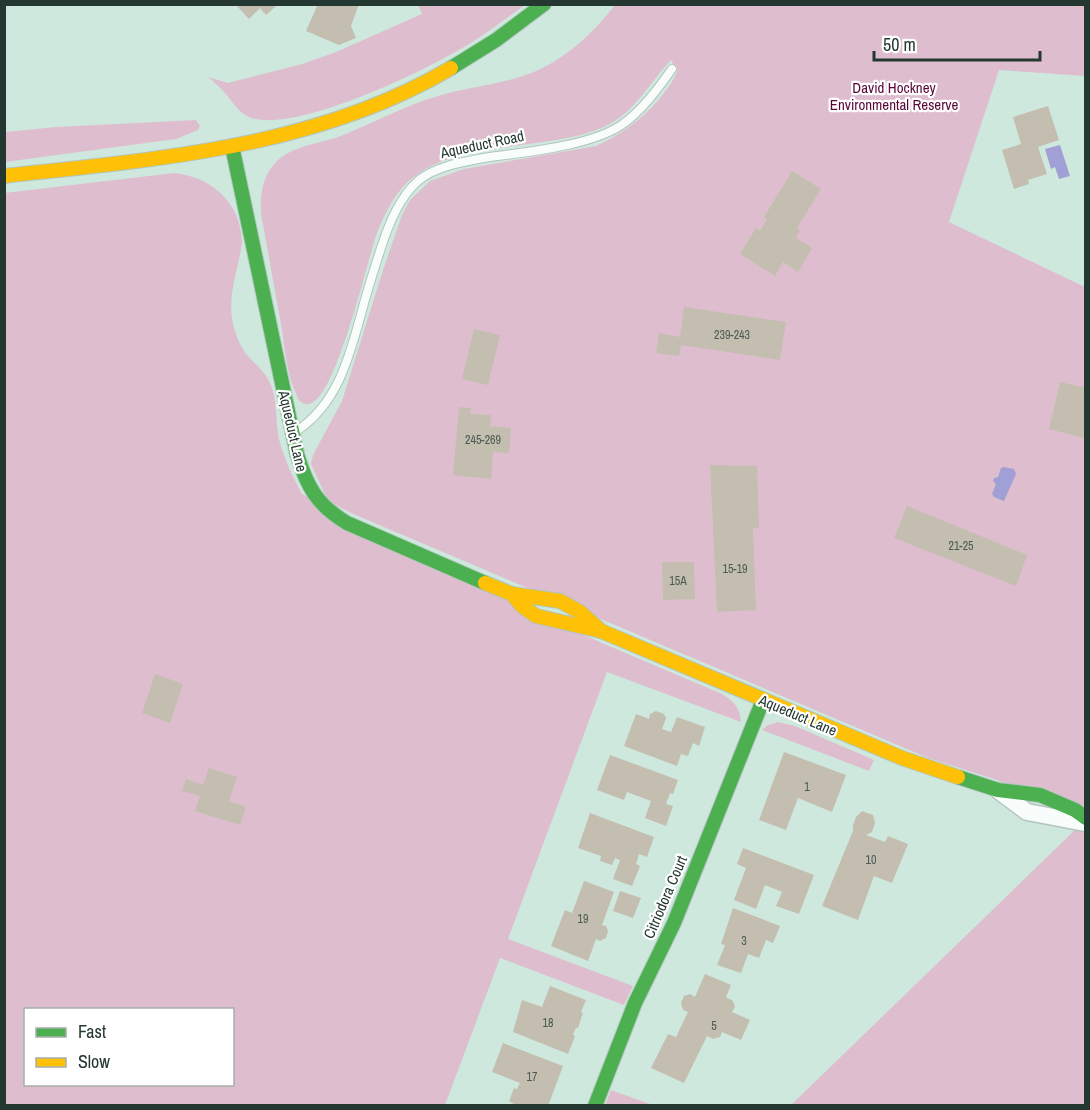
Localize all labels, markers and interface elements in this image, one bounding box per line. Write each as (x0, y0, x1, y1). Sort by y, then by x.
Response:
scale bar (874, 24, 1040, 62)
text: 50 m (883, 32, 916, 57)
park label: David Hockney Environmental Reserve (830, 77, 958, 115)
street label: Aqueduct Road (437, 125, 526, 163)
house number: 239-243 (714, 327, 750, 343)
street label: Aqueduct Lane (273, 387, 313, 474)
house number: 245-269 (465, 432, 501, 448)
house number: 21-25 (948, 538, 974, 554)
house number: 15-19 (722, 561, 748, 577)
house number: 15A (669, 573, 687, 589)
street label: Aqueduct Lane (755, 689, 840, 741)
house number: 1 (804, 779, 810, 795)
street label: Citriodora Court (638, 852, 692, 942)
house number: 10 (866, 852, 876, 868)
house number: 19 (578, 911, 588, 927)
house number: 3 (741, 933, 747, 949)
legend (24, 1008, 234, 1086)
house number: 18 (543, 1015, 553, 1031)
house number: 5 (711, 1018, 717, 1034)
text: Fast (78, 1019, 106, 1044)
text: Slow (78, 1049, 110, 1074)
house number: 17 (527, 1069, 538, 1085)

